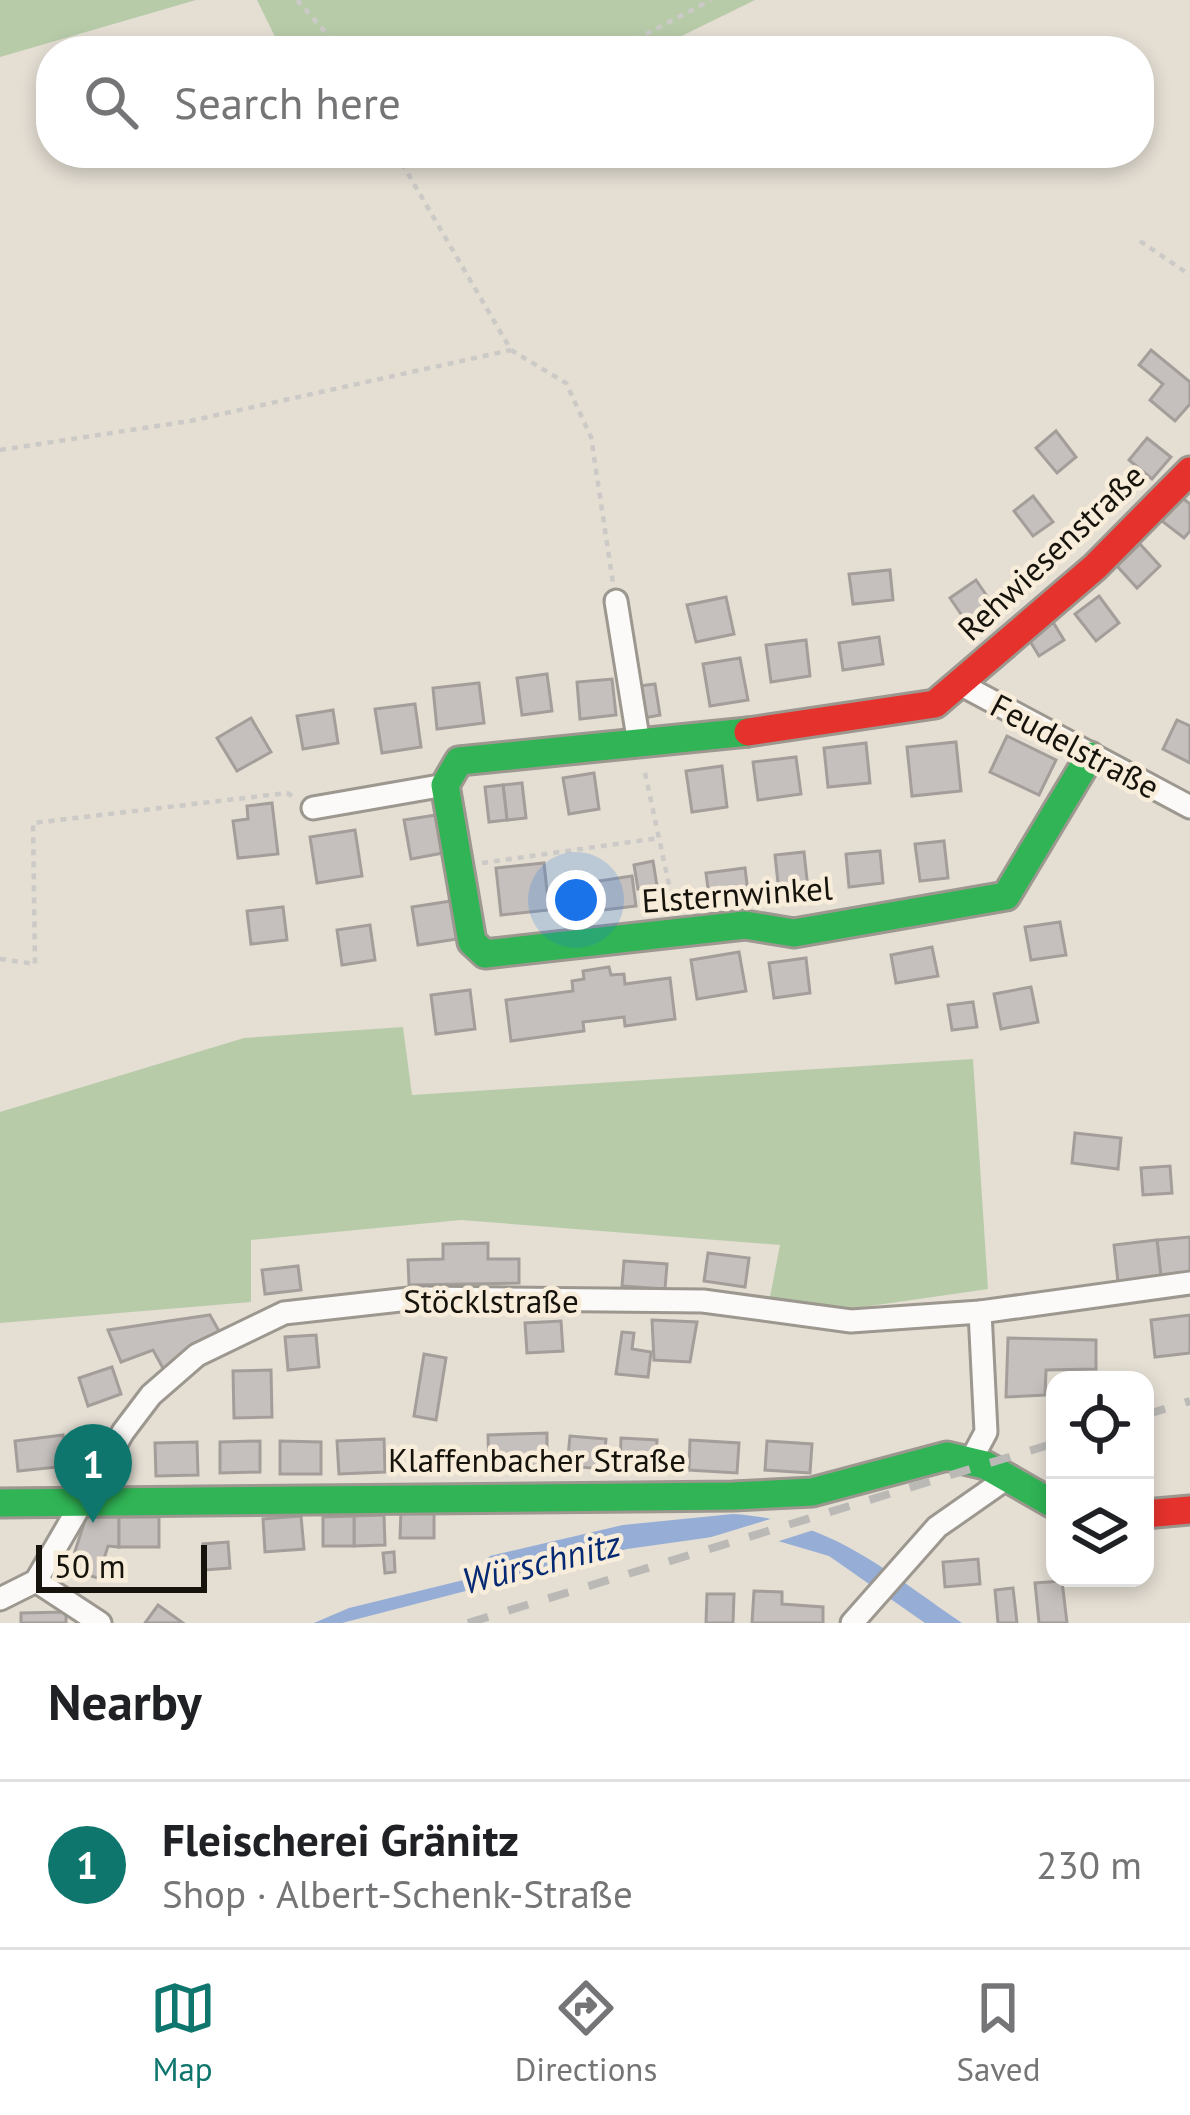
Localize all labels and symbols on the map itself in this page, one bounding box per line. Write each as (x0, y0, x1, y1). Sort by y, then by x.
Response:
street label: Rehwiesenstraße (948, 454, 1153, 649)
street label: Feudelstraße (984, 683, 1167, 808)
street label: Elsternwinkel (640, 865, 834, 922)
your location (546, 870, 606, 930)
street label: Stöcklstraße (403, 1279, 579, 1322)
pin: 1 (54, 1424, 132, 1523)
street label: Klaffenbacher Straße (388, 1438, 686, 1481)
water label: Würschnitz (457, 1519, 626, 1604)
scale bar (36, 1539, 207, 1592)

